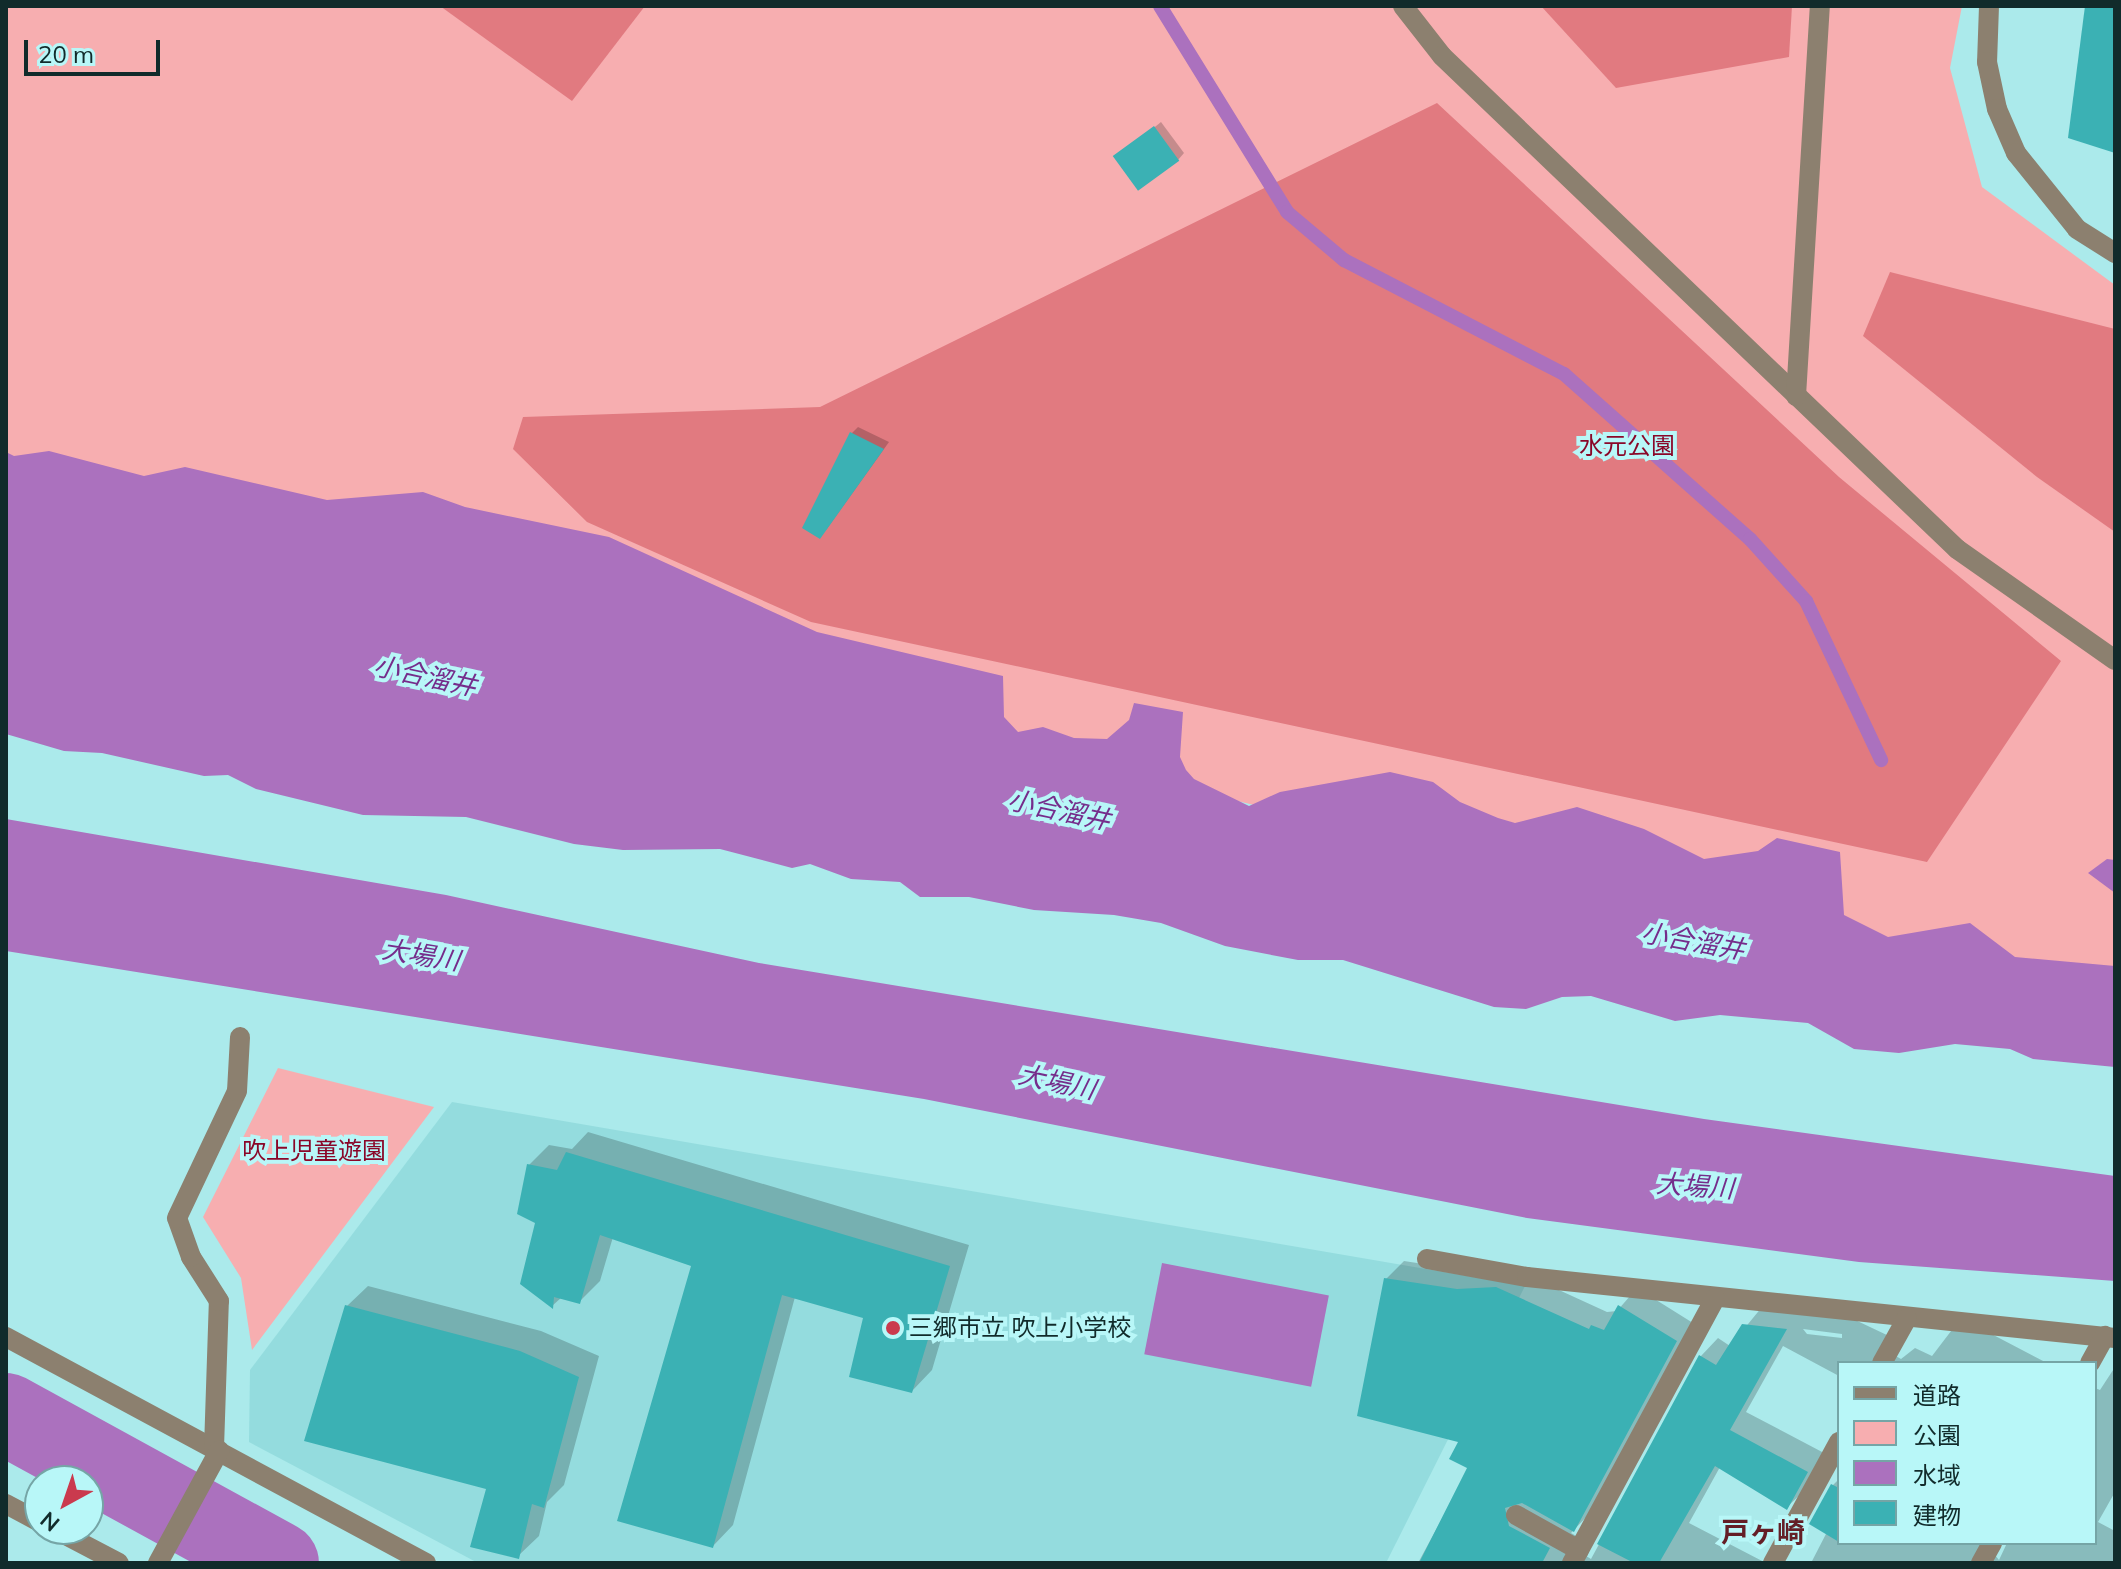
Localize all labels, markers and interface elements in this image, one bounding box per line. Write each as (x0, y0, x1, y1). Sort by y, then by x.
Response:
scale bar (28, 24, 164, 74)
text: 20 m (38, 39, 94, 69)
park label: 水元公園 (1579, 432, 1675, 460)
water label: 小合溜井 (371, 650, 479, 702)
water label: 小合溜井 (1005, 784, 1113, 836)
water label: 小合溜井 (1639, 917, 1747, 965)
water label: 大場川 (380, 933, 462, 977)
water label: 大場川 (1016, 1059, 1098, 1105)
park label: 吹上児童遊園 (242, 1137, 386, 1165)
water label: 大場川 (1655, 1168, 1735, 1204)
place label: 三郷市立 吹上小学校 (909, 1314, 1131, 1342)
marker: 三郷市立 吹上小学校 (884, 1319, 902, 1337)
legend (1837, 1361, 2097, 1545)
text: 道路 (1913, 1380, 1961, 1410)
text: 公園 (1913, 1420, 1961, 1450)
text: 水域 (1913, 1460, 1961, 1490)
north arrow (24, 1465, 104, 1545)
text: 建物 (1913, 1500, 1961, 1530)
text: N (34, 1506, 65, 1538)
district label: 戸ヶ崎 (1721, 1515, 1805, 1549)

